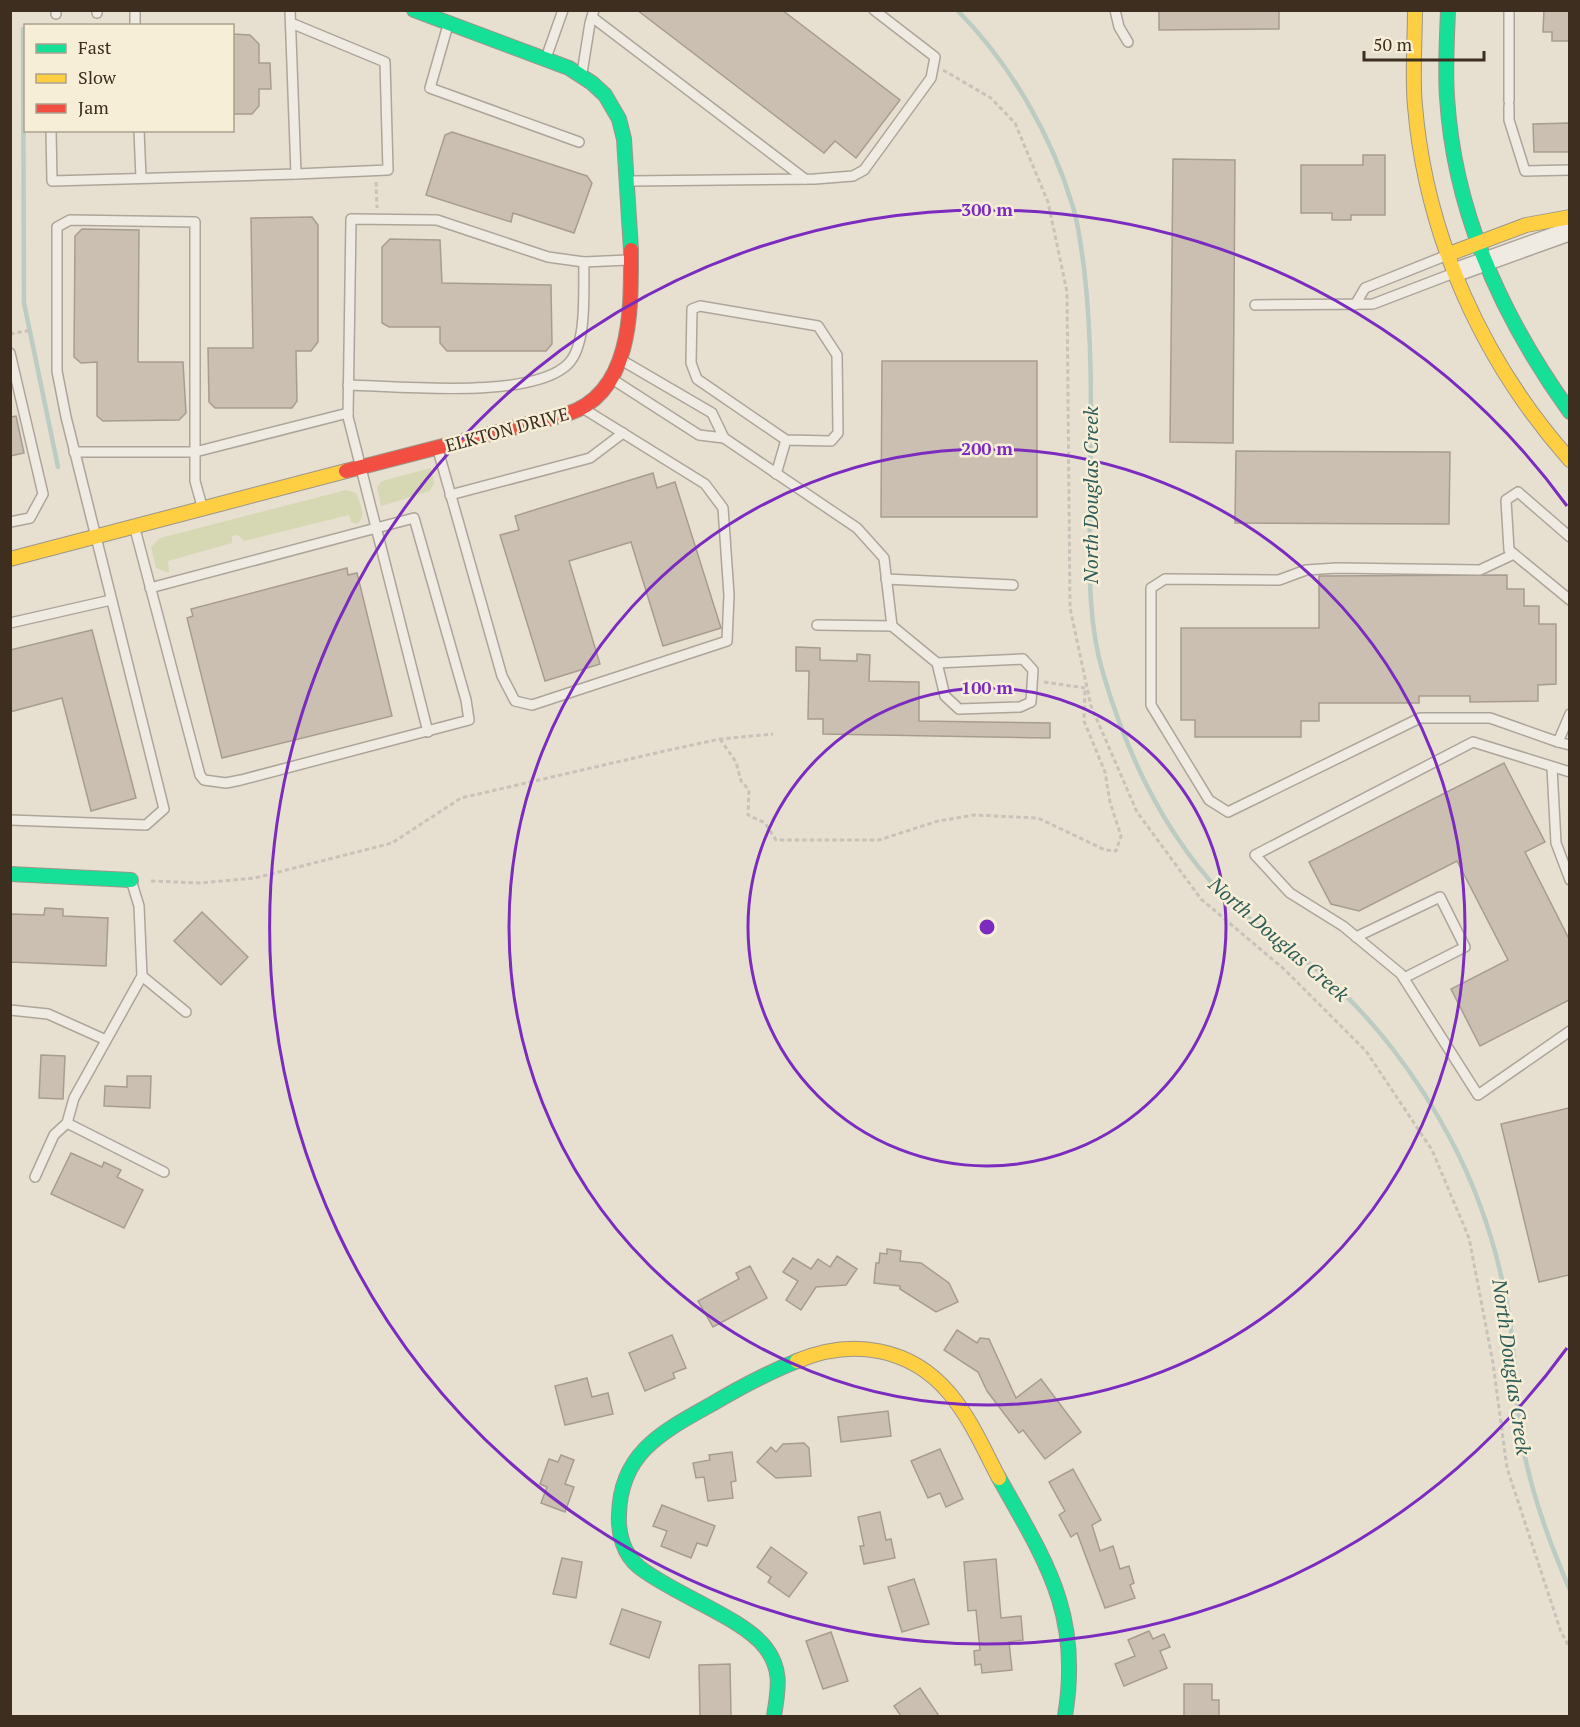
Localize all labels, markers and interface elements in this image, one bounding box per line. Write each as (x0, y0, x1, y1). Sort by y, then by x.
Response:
legend (24, 24, 234, 132)
scale bar (1364, 24, 1484, 62)
text: 50 m (1373, 32, 1413, 56)
text: Fast (78, 35, 112, 59)
text: Slow (78, 65, 117, 89)
text: Jam (78, 95, 109, 119)
text: 300 m (961, 197, 1013, 221)
street label: ELKTON DRIVE (443, 401, 571, 457)
water label: North Douglas Creek (1077, 406, 1104, 585)
text: 200 m (961, 436, 1013, 460)
text: 100 m (961, 675, 1013, 699)
water label: North Douglas Creek (1202, 870, 1355, 1008)
centre of rings (977, 917, 997, 937)
water label: North Douglas Creek (1486, 1276, 1538, 1457)

